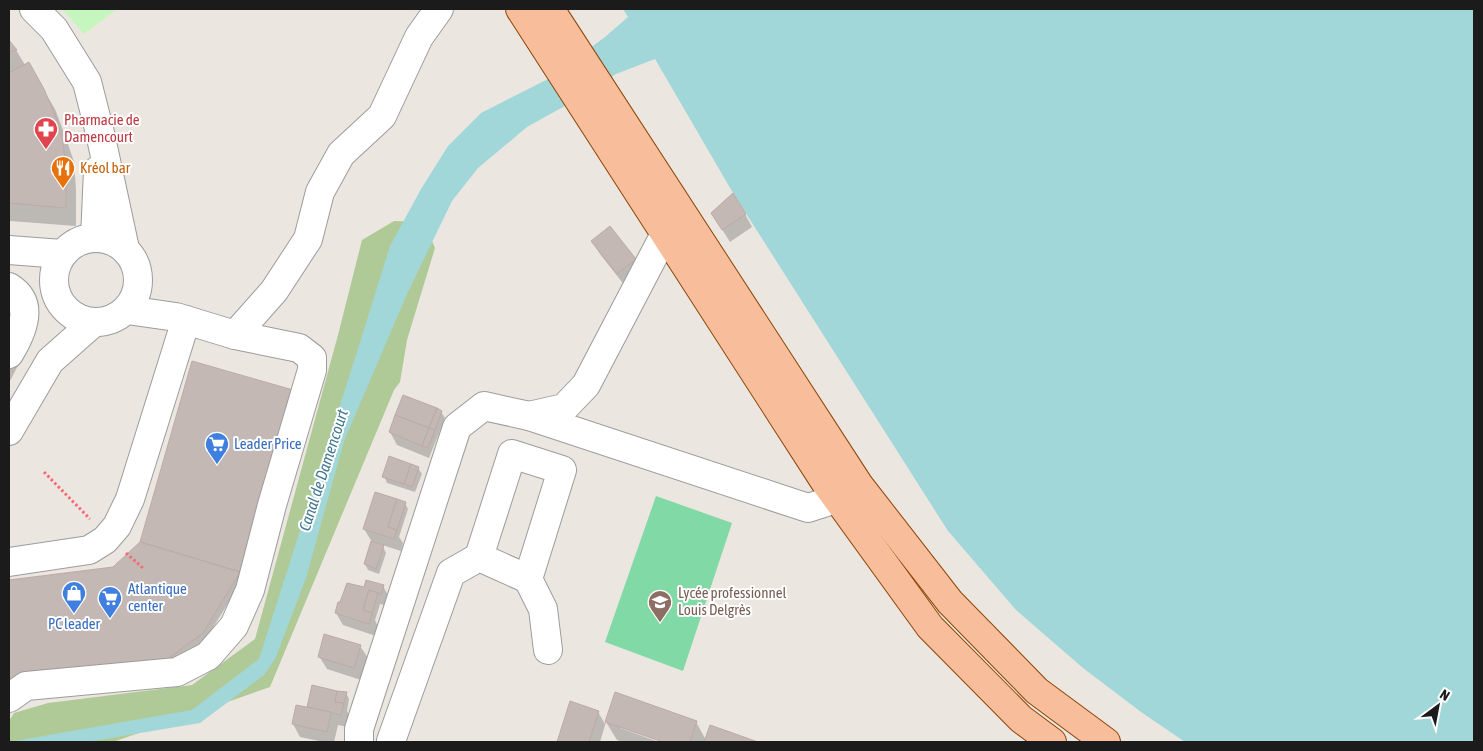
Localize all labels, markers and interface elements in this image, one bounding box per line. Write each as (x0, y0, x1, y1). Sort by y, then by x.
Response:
place label: Pharmacie de Damencourt (64, 111, 140, 145)
pharmacy icon: Pharmacie de Damencourt (33, 116, 59, 150)
restaurant icon: Kréol bar (50, 155, 76, 189)
place label: Kréol bar (80, 159, 131, 176)
water label: Canal de Damencourt (295, 407, 351, 533)
supermarket icon: Leader Price (204, 431, 230, 465)
place label: Leader Price (234, 435, 302, 452)
shop icon: PC leader (61, 580, 87, 614)
place label: Atlantique center (128, 580, 187, 614)
place label: Lycée professionnel Louis Delgrès (678, 584, 787, 618)
supermarket icon: Atlantique center (97, 585, 123, 619)
school or university icon: Lycée professionnel Louis Delgrès (647, 589, 673, 623)
place label: PC leader (48, 615, 101, 632)
north arrow (1413, 681, 1463, 731)
text: N (1437, 686, 1453, 704)

